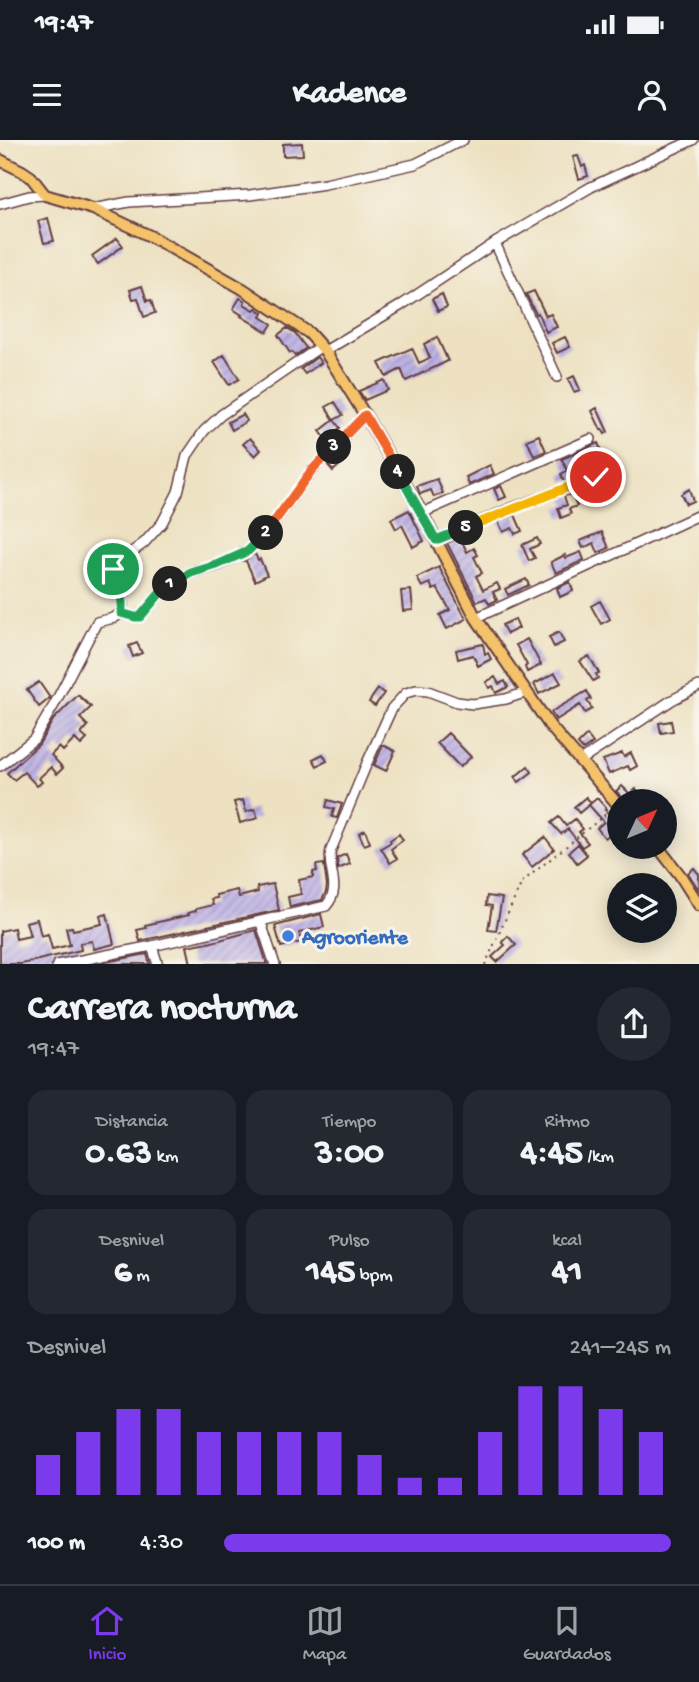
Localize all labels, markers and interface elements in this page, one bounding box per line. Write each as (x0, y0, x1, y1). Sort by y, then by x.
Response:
text: 19:47 (35, 9, 93, 40)
icon: menu (28, 76, 66, 114)
text: Kadence (293, 76, 406, 114)
icon: person (633, 76, 671, 114)
pin: 3 (316, 430, 352, 464)
text: 3 (329, 435, 338, 458)
pin (566, 447, 626, 507)
pin: 4 (380, 454, 416, 490)
icon: check (577, 458, 615, 496)
text: 4 (393, 460, 402, 483)
pin: 5 (448, 510, 484, 546)
pin: 2 (248, 516, 284, 550)
text: 5 (461, 516, 471, 539)
text: 2 (261, 521, 270, 544)
pin (83, 539, 143, 599)
icon: arrive (94, 550, 132, 588)
pin: 1 (152, 566, 188, 602)
text: 1 (166, 572, 173, 595)
north arrow (607, 789, 677, 859)
map controls (607, 789, 677, 943)
button: layers (607, 873, 677, 943)
place label: Agrooriente (301, 927, 409, 952)
marker: Agrooriente (280, 928, 296, 944)
button: share (597, 987, 671, 1061)
text: Carrera nocturna (28, 988, 296, 1032)
text: 19:47 (28, 1036, 79, 1063)
text: Distancia (96, 1111, 168, 1134)
text: Tiempo (323, 1111, 376, 1134)
text: Ritmo (545, 1111, 590, 1134)
text: 0.63 (85, 1134, 152, 1175)
text: 3:00 (315, 1134, 384, 1175)
text: 4:45 (520, 1134, 583, 1175)
text: km (152, 1146, 178, 1169)
text: /km (583, 1146, 614, 1169)
text: Desnivel (99, 1230, 164, 1253)
text: Pulso (329, 1230, 370, 1253)
text: kcal (552, 1230, 582, 1253)
text: 6 (114, 1253, 132, 1294)
text: 145 (306, 1253, 355, 1294)
text: 41 (552, 1253, 583, 1294)
text: m (132, 1265, 150, 1288)
text: bpm (355, 1265, 393, 1288)
text: Desnivel (28, 1335, 106, 1362)
text: 241–245 m (569, 1335, 671, 1362)
text: 100 m (28, 1530, 85, 1557)
text: 4:30 (140, 1530, 183, 1557)
tab: Inicio (88, 1602, 126, 1667)
tab: Mapa (303, 1602, 346, 1667)
tab: Guardados (523, 1602, 611, 1667)

